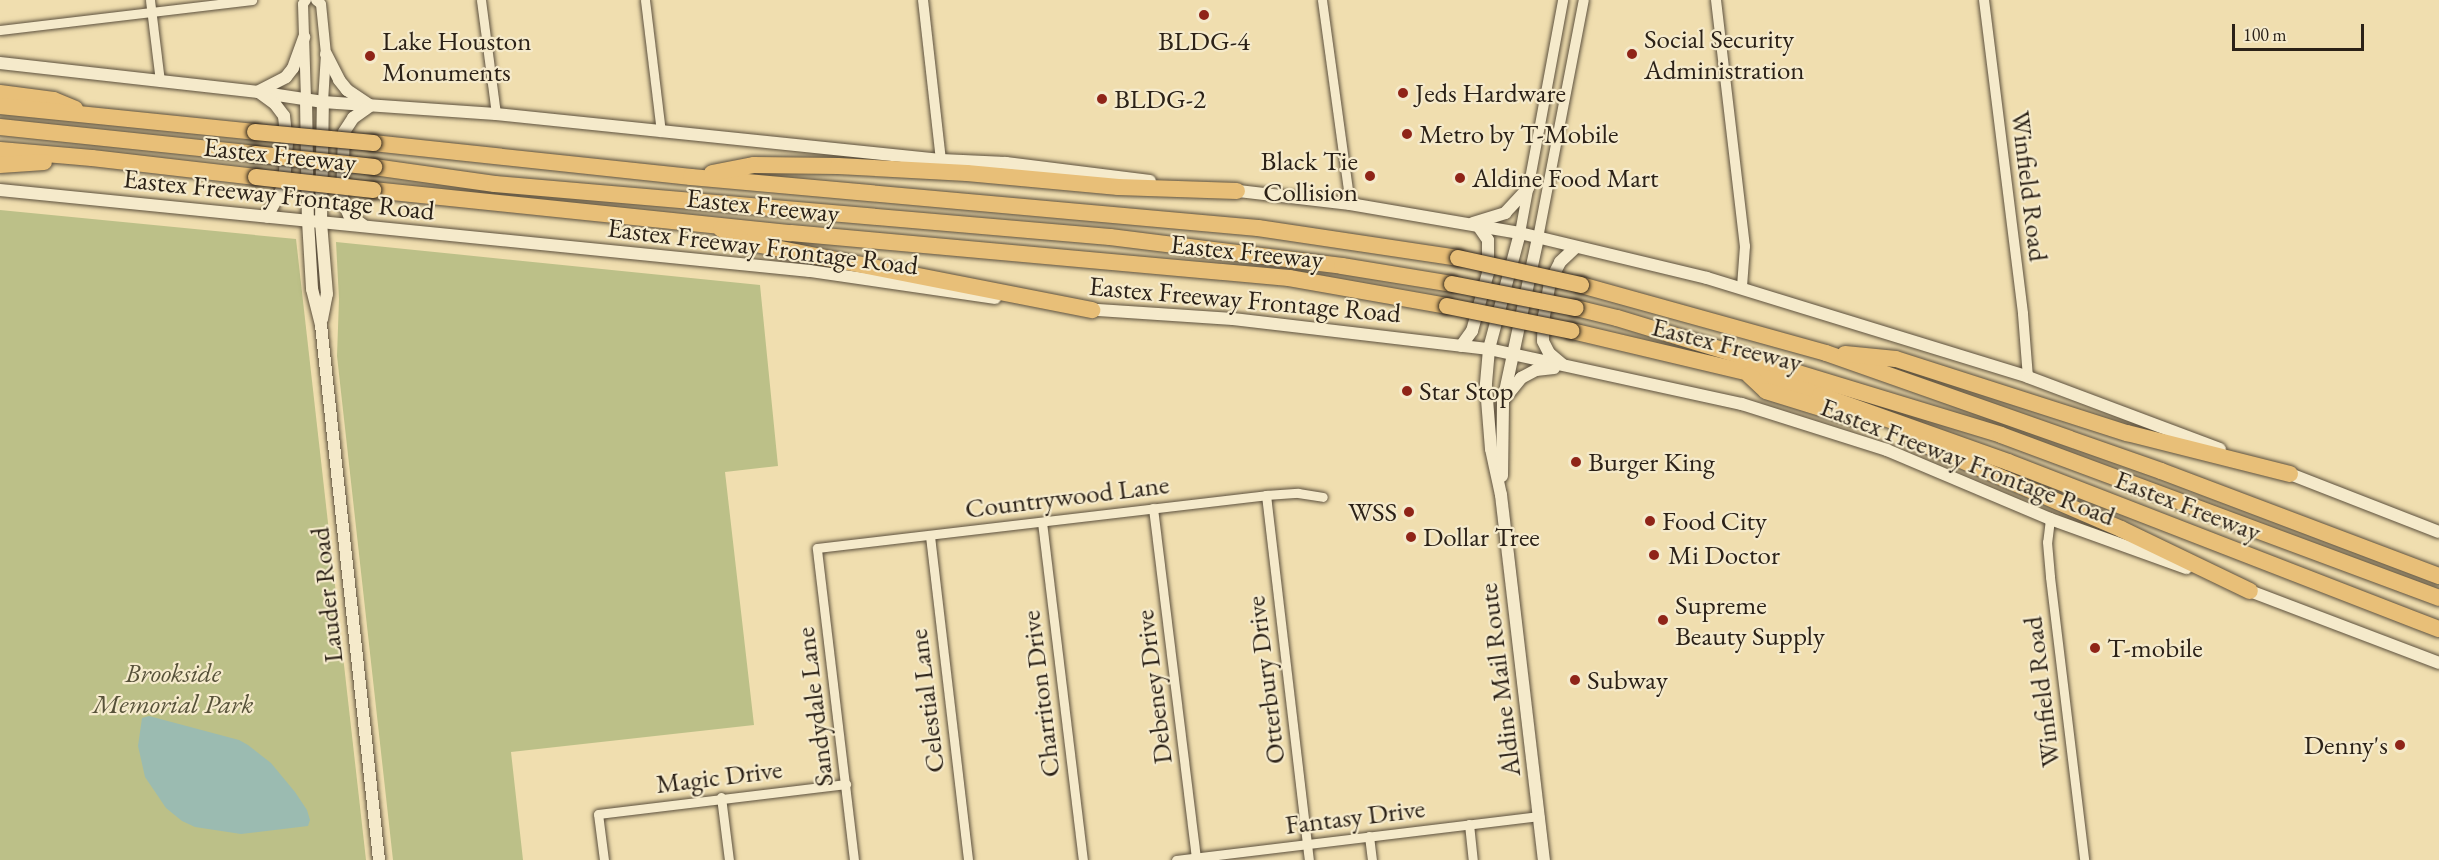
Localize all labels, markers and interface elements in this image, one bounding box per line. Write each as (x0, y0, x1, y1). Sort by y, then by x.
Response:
marker: BLDG-4 (1197, 8, 1211, 22)
scale bar (2235, 12, 2367, 50)
place label: Social Security Administration (1644, 22, 1805, 85)
text: 100 m (2243, 23, 2287, 46)
place label: Lake Houston Monuments (382, 24, 531, 87)
place label: BLDG-4 (1158, 25, 1250, 57)
marker: Social Security Administration (1625, 47, 1639, 61)
marker: Lake Houston Monuments (363, 49, 377, 63)
place label: Jeds Hardware (1415, 77, 1566, 109)
place label: BLDG-2 (1114, 83, 1206, 115)
marker: Jeds Hardware (1396, 86, 1410, 100)
marker: BLDG-2 (1095, 92, 1109, 106)
street label: Winfield Road (2005, 109, 2055, 263)
place label: Metro by T-Mobile (1419, 118, 1619, 150)
marker: Metro by T-Mobile (1400, 127, 1414, 141)
street label: Eastex Freeway (202, 130, 358, 178)
place label: Black Tie Collision (1261, 144, 1358, 207)
street label: Eastex Freeway Frontage Road (122, 162, 436, 226)
place label: Aldine Food Mart (1472, 162, 1658, 194)
marker: Black Tie Collision (1363, 169, 1377, 183)
marker: Aldine Food Mart (1453, 171, 1467, 185)
street label: Eastex Freeway (685, 181, 841, 229)
street label: Eastex Freeway Frontage Road (606, 211, 920, 281)
street label: Eastex Freeway (1169, 227, 1325, 275)
street label: Eastex Freeway Frontage Road (1088, 269, 1402, 329)
street label: Eastex Freeway (1649, 310, 1805, 378)
place label: Star Stop (1419, 375, 1514, 407)
marker: Star Stop (1400, 384, 1414, 398)
street label: Eastex Freeway Frontage Road (1816, 390, 2120, 532)
place label: Burger King (1588, 446, 1715, 478)
marker: Burger King (1569, 455, 1583, 469)
street label: Eastex Freeway (2110, 462, 2266, 548)
street label: Countrywood Lane (963, 467, 1171, 525)
place label: WSS (1348, 496, 1397, 528)
marker: WSS (1402, 505, 1416, 519)
place label: Food City (1662, 505, 1767, 537)
marker: Food City (1643, 514, 1657, 528)
place label: Dollar Tree (1423, 521, 1540, 553)
street label: Lauder Road (303, 526, 349, 664)
marker: Dollar Tree (1404, 530, 1418, 544)
place label: Mi Doctor (1668, 539, 1780, 571)
marker: Mi Doctor (1645, 546, 1663, 564)
street label: Aldine Mail Route (1471, 581, 1527, 779)
place label: Supreme Beauty Supply (1675, 588, 1825, 651)
street label: Otterbury Drive (1239, 594, 1291, 766)
street label: Debeney Drive (1127, 608, 1179, 766)
street label: Charriton Drive (1014, 609, 1066, 779)
marker: Supreme Beauty Supply (1656, 613, 1670, 627)
street label: Winfield Road (2016, 615, 2066, 769)
street label: Sandydale Lane (788, 625, 840, 789)
street label: Celestial Lane (901, 627, 951, 775)
place label: T-mobile (2107, 632, 2203, 664)
marker: T-mobile (2088, 641, 2102, 655)
park label: Brookside Memorial Park (93, 656, 253, 719)
place label: Subway (1587, 664, 1668, 696)
marker: Subway (1568, 673, 1582, 687)
place label: Denny's (2304, 729, 2388, 761)
marker: Denny's (2393, 738, 2407, 752)
street label: Magic Drive (654, 752, 784, 800)
street label: Fantasy Drive (1283, 791, 1427, 841)

